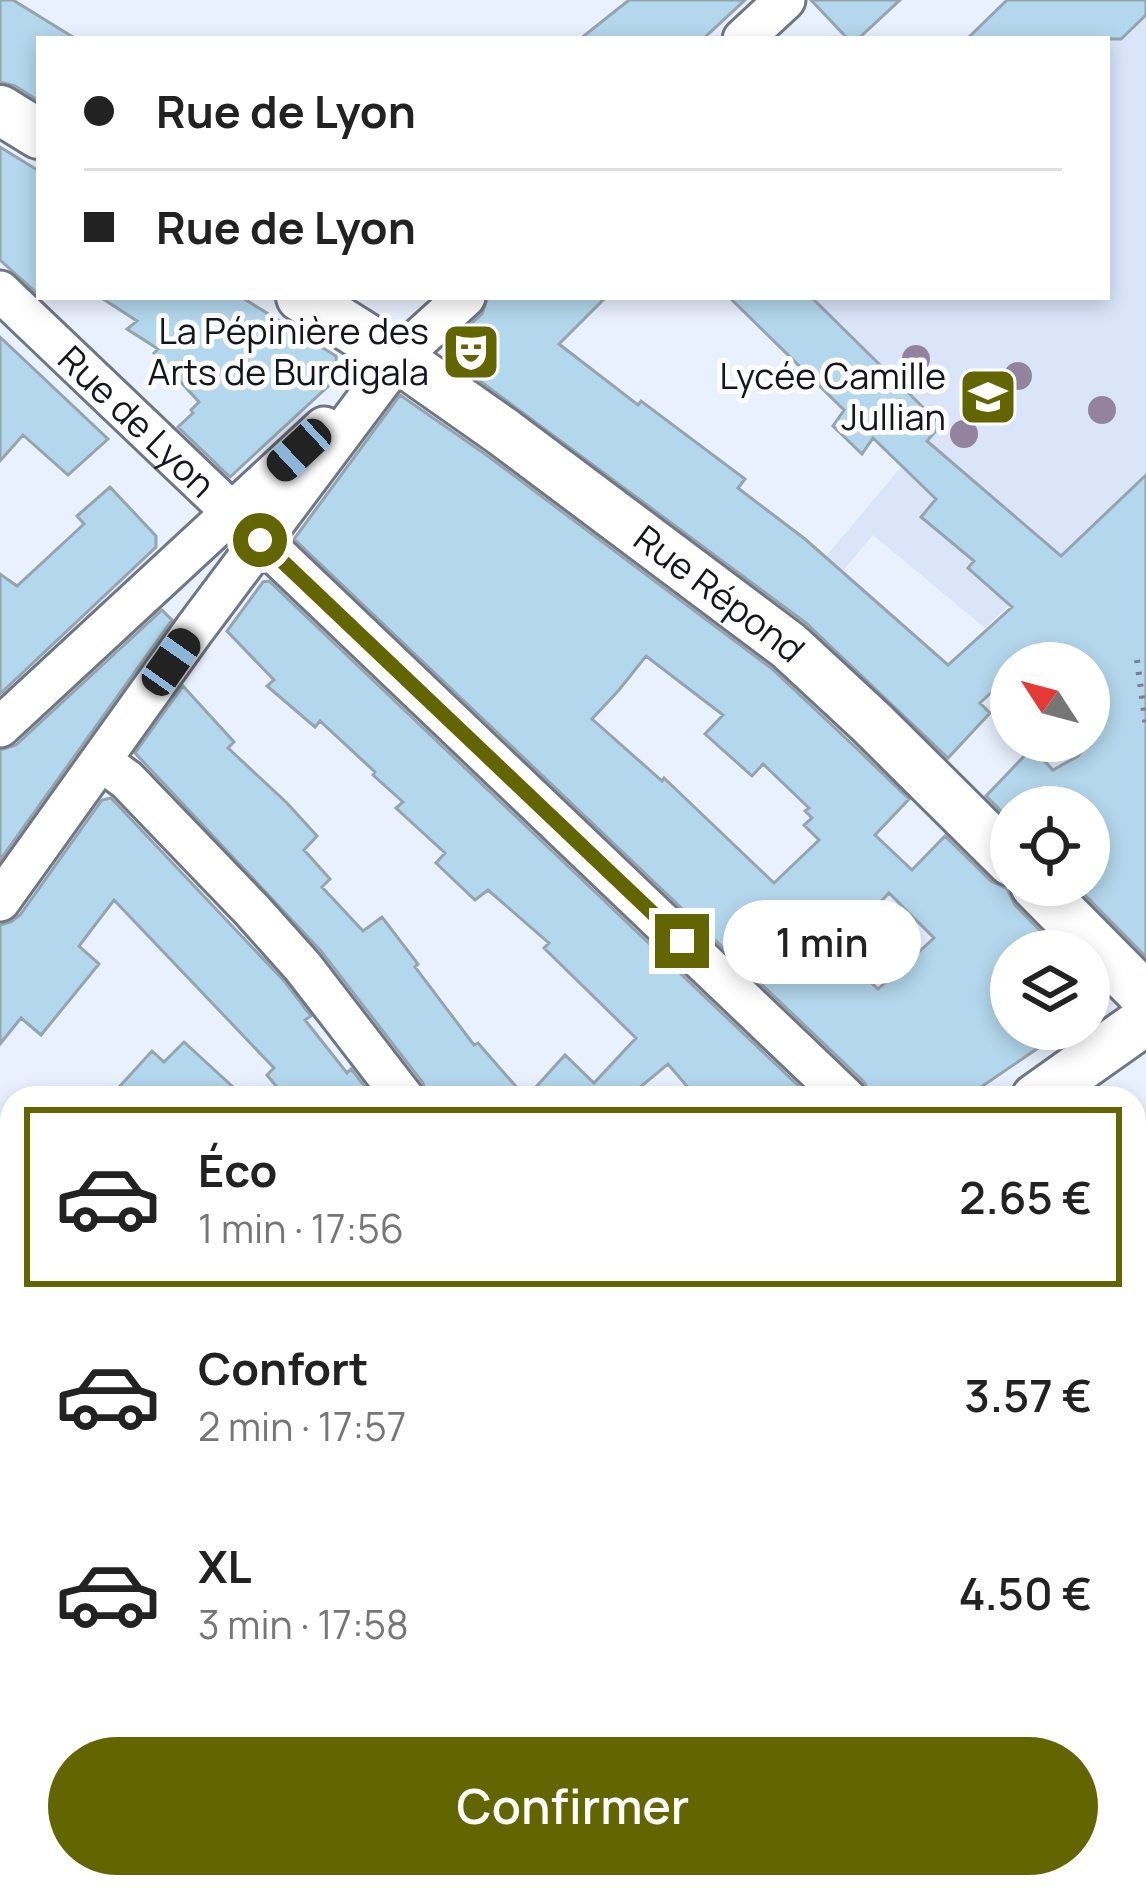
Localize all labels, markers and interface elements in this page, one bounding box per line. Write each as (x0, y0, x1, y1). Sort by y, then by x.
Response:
text: Rue de Lyon (156, 80, 416, 142)
text: Rue de Lyon (156, 196, 416, 258)
place label: La Pépinière des Arts de Burdigala (148, 306, 429, 396)
theatre icon: La Pépinière des Arts de Burdigala (440, 321, 502, 383)
street label: Rue de Lyon (48, 335, 226, 508)
place label: Lycée Camille Jullian (719, 351, 946, 441)
school or university icon: Lycée Camille Jullian (957, 366, 1019, 428)
car (260, 412, 338, 488)
route start (233, 513, 287, 567)
street label: Rue Répond (624, 513, 816, 673)
car (136, 622, 206, 702)
north arrow (990, 642, 1110, 762)
map controls (990, 642, 1110, 1050)
button: locate (990, 786, 1110, 906)
callout: 1 min (724, 899, 922, 983)
route end (655, 914, 709, 968)
text: 1 min (776, 915, 868, 969)
button: layers (990, 930, 1110, 1050)
text: Éco (198, 1139, 277, 1201)
icon: car (54, 1143, 162, 1251)
text: 2.65 € (959, 1166, 1092, 1228)
text: 1 min · 17:56 (198, 1201, 404, 1255)
text: Confort (198, 1337, 369, 1399)
icon: car (54, 1341, 162, 1449)
text: 3.57 € (964, 1364, 1092, 1426)
text: 2 min · 17:57 (198, 1399, 406, 1453)
text: XL (198, 1535, 252, 1597)
icon: car (54, 1539, 162, 1647)
text: 4.50 € (959, 1562, 1092, 1624)
text: 3 min · 17:58 (198, 1597, 409, 1651)
button: Confirmer (48, 1737, 1098, 1875)

